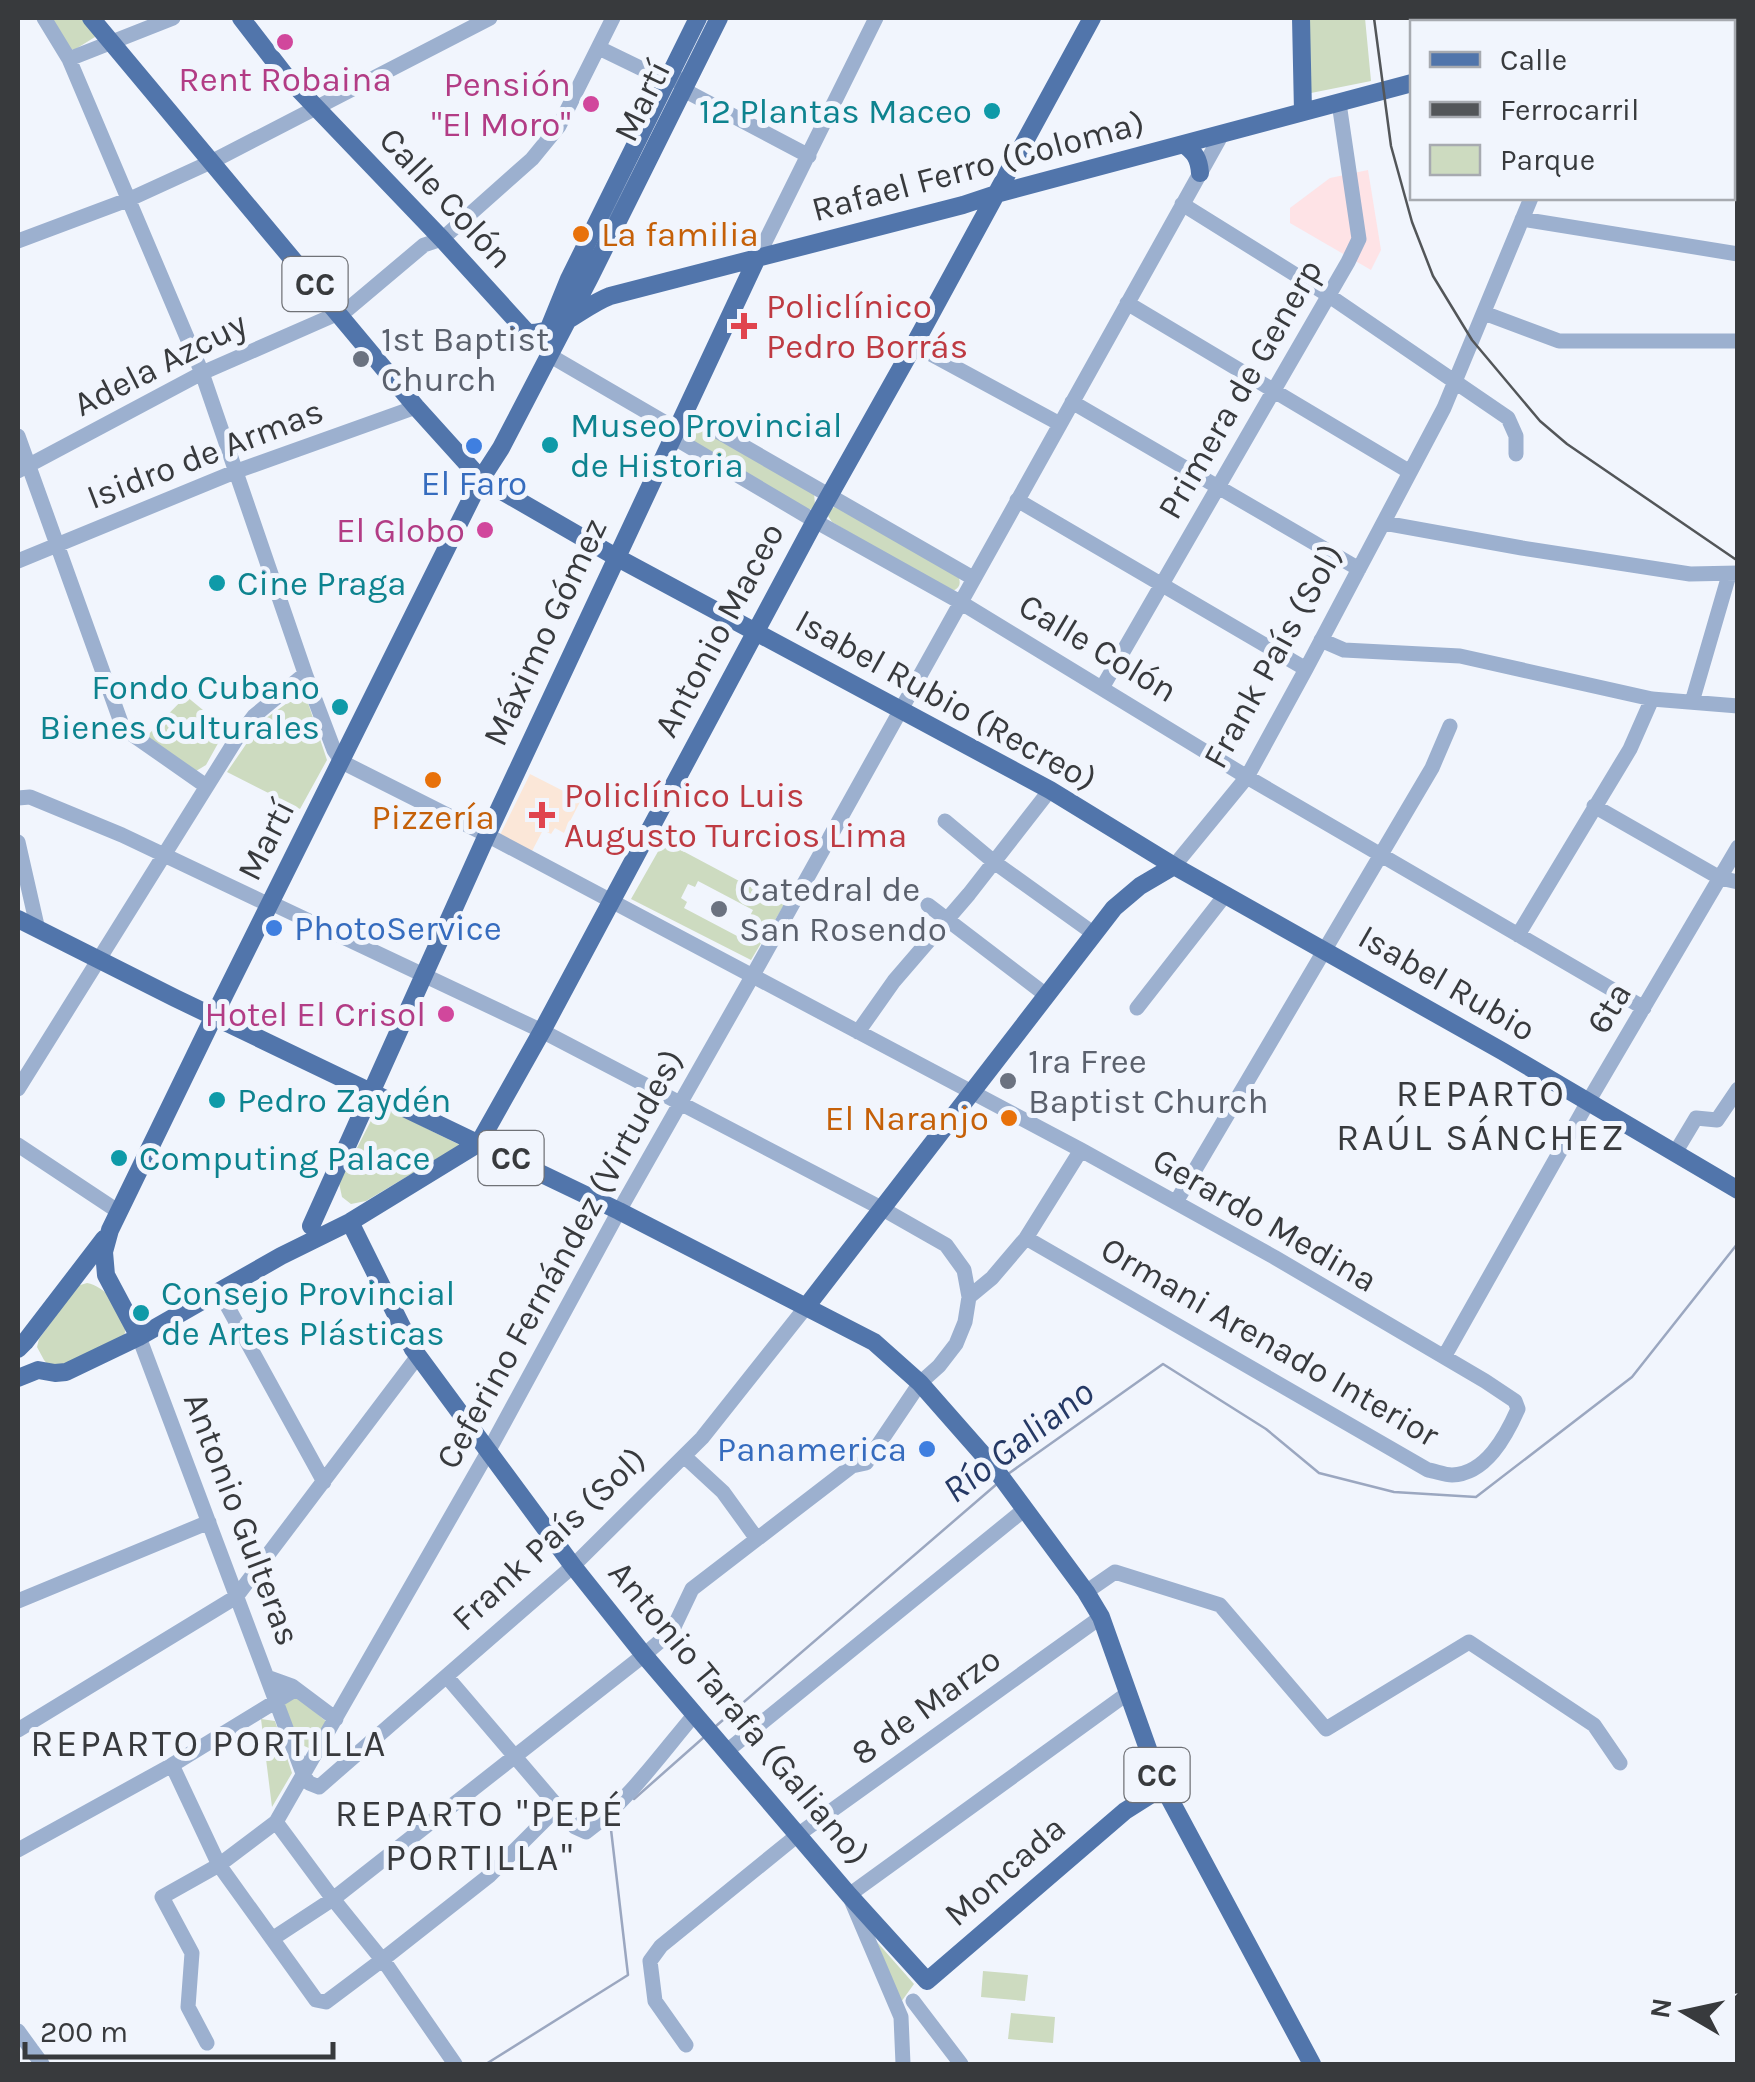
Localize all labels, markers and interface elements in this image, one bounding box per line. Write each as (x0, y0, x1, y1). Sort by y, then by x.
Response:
legend (1410, 20, 1735, 200)
marker: Rent Robaina (274, 31, 296, 53)
text: Calle (1500, 42, 1567, 78)
street label: Martí (605, 53, 679, 148)
place label: Rent Robaina (178, 59, 392, 100)
place label: Pensión "El Moro" (431, 64, 571, 145)
place label: 12 Plantas Maceo (699, 91, 972, 132)
text: Ferrocarril (1500, 92, 1639, 128)
marker: Pensión "El Moro" (580, 93, 602, 115)
marker: 12 Plantas Maceo (981, 100, 1003, 122)
street label: Rafael Ferro (Coloma) (807, 102, 1149, 230)
street label: Calle Colón (371, 119, 521, 277)
text: Parque (1500, 142, 1595, 178)
place label: La familia (601, 214, 759, 255)
marker: La familia (570, 223, 592, 245)
street label: Primera de Generp (1149, 252, 1331, 526)
road number: CC (282, 257, 348, 311)
place label: Policlínico Pedro Borrás (766, 286, 968, 367)
street label: Adela Azcuy (67, 303, 253, 425)
marker: Policlínico Pedro Borrás (731, 313, 757, 339)
place label: 1st Baptist Church (381, 319, 549, 400)
marker: 1st Baptist Church (350, 348, 372, 370)
street label: Isidro de Armas (81, 390, 329, 518)
place label: Museo Provincial de Historia (570, 405, 843, 486)
marker: Museo Provincial de Historia (539, 434, 561, 456)
marker: El Faro (463, 435, 485, 457)
place label: El Faro (421, 463, 527, 504)
place label: El Globo (336, 510, 465, 551)
street label: Máximo Gómez (474, 512, 616, 752)
street label: Antonio Maceo (645, 516, 793, 744)
marker: El Globo (474, 519, 496, 541)
street label: Frank País (Sol) (1194, 537, 1352, 775)
place label: Cine Praga (237, 563, 407, 604)
marker: Cine Praga (206, 572, 228, 594)
street label: Calle Colón (1011, 585, 1185, 711)
street label: Isabel Rubio (Recreo) (788, 600, 1104, 800)
place label: Fondo Cubano Bienes Culturales (39, 667, 320, 748)
marker: Fondo Cubano Bienes Culturales (329, 696, 351, 718)
marker: Pizzería (422, 769, 444, 791)
place label: Policlínico Luis Augusto Turcios Lima (564, 775, 907, 856)
street label: Martí (228, 792, 304, 887)
place label: Pizzería (371, 797, 495, 838)
marker: Policlínico Luis Augusto Turcios Lima (529, 802, 555, 828)
place label: Catedral de San Rosendo (739, 869, 947, 950)
marker: Catedral de San Rosendo (708, 898, 730, 920)
place label: PhotoService (294, 908, 502, 949)
street label: Isabel Rubio (1351, 916, 1543, 1050)
marker: PhotoService (263, 917, 285, 939)
street label: 6ta (1578, 975, 1640, 1041)
place label: Hotel El Crisol (205, 994, 426, 1035)
marker: Hotel El Crisol (435, 1003, 457, 1025)
place label: 1ra Free Baptist Church (1028, 1041, 1269, 1122)
street label: Ceferino Fernández (Virtudes) (427, 1042, 693, 1476)
marker: 1ra Free Baptist Church (997, 1070, 1019, 1092)
district label: REPARTO RAÚL SÁNCHEZ (1336, 1071, 1626, 1160)
place label: Pedro Zaydén (237, 1080, 451, 1121)
marker: Pedro Zaydén (206, 1089, 228, 1111)
place label: El Naranjo (825, 1098, 989, 1139)
marker: El Naranjo (998, 1107, 1020, 1129)
road number: CC (478, 1131, 544, 1185)
place label: Computing Palace (139, 1138, 431, 1179)
street label: Gerardo Medina (1145, 1139, 1385, 1301)
marker: Computing Palace (108, 1147, 130, 1169)
street label: Ormani Arenado Interior (1094, 1228, 1447, 1456)
place label: Consejo Provincial de Artes Plásticas (161, 1273, 455, 1354)
marker: Consejo Provincial de Artes Plásticas (130, 1302, 152, 1324)
water label: Río Galiano (934, 1369, 1103, 1512)
street label: Antonio Gulteras (175, 1387, 309, 1651)
place label: Panamerica (717, 1429, 907, 1470)
marker: Panamerica (916, 1438, 938, 1460)
street label: Frank País (Sol) (444, 1439, 654, 1639)
street label: Antonio Tarafa (Galiano) (600, 1553, 878, 1873)
street label: 8 de Marzo (844, 1638, 1008, 1774)
district label: REPARTO PORTILLA (30, 1721, 388, 1766)
road number: CC (1124, 1748, 1190, 1802)
district label: REPARTO "PEPÉ PORTILLA" (335, 1790, 625, 1880)
street label: Moncada (936, 1807, 1074, 1935)
north arrow (1635, 1962, 1735, 2062)
text: N (1643, 1996, 1679, 2021)
scale bar (25, 1997, 332, 2059)
text: 200 m (40, 2014, 128, 2050)

